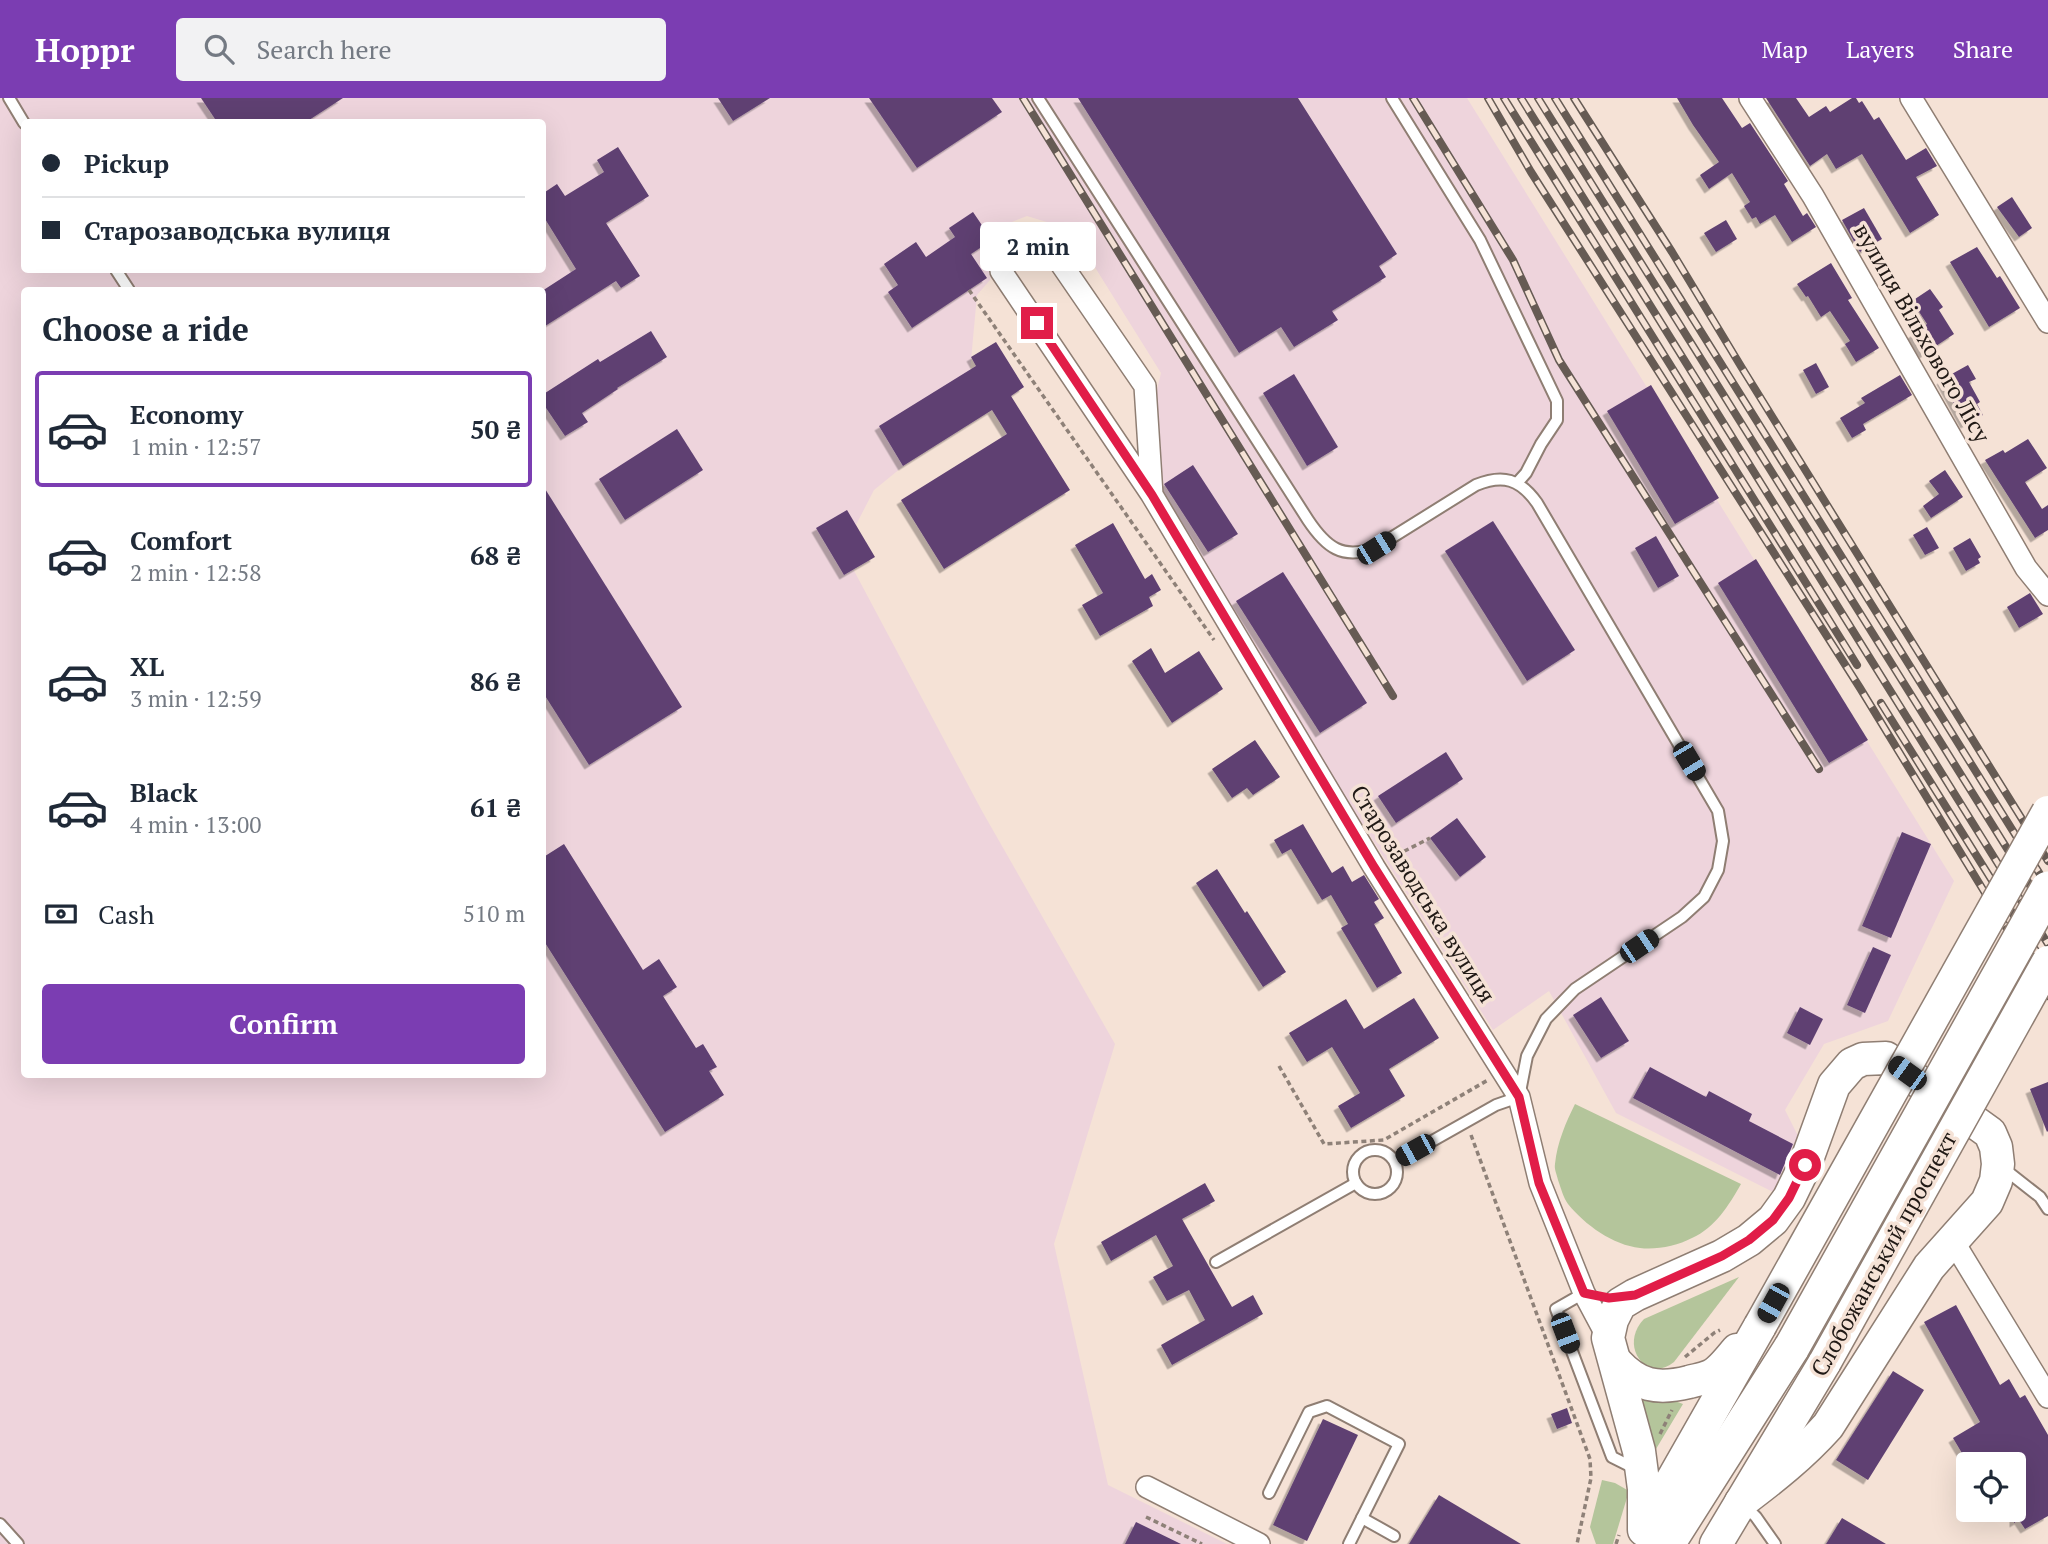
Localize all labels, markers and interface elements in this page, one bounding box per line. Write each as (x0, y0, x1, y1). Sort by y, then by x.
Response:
search box (176, 18, 666, 81)
text: Hoppr (35, 28, 134, 71)
icon: search (200, 30, 238, 68)
text: Search here (256, 32, 392, 66)
text: Map (1761, 33, 1808, 65)
text: Layers (1846, 33, 1915, 65)
text: Share (1953, 33, 2013, 65)
text: Pickup (84, 146, 169, 180)
text: Старозаводська вулиця (84, 213, 390, 247)
street label: вулиця Вільхового Лісу (1847, 218, 1998, 448)
callout: 2 min (979, 222, 1095, 271)
text: 2 min (1007, 231, 1069, 262)
route end (1021, 307, 1053, 339)
text: Choose a ride (42, 308, 249, 350)
text: Economy (130, 397, 243, 431)
icon: car (46, 398, 109, 461)
text: 50 ₴ (470, 412, 521, 446)
text: 1 min · 12:57 (130, 431, 262, 462)
text: Comfort (130, 523, 232, 557)
icon: car (46, 524, 109, 587)
car (1353, 528, 1400, 568)
text: 68 ₴ (470, 538, 521, 572)
text: 2 min · 12:58 (130, 557, 262, 588)
text: XL (130, 649, 164, 683)
icon: car (46, 650, 109, 713)
text: 86 ₴ (470, 664, 521, 698)
text: 3 min · 12:59 (130, 683, 262, 714)
car (1670, 738, 1709, 784)
text: Black (130, 775, 198, 809)
icon: car (46, 776, 109, 839)
street label: Старозаводська вулиця (1344, 779, 1503, 1008)
text: 61 ₴ (470, 790, 521, 824)
text: 4 min · 13:00 (130, 809, 262, 840)
icon: cash (42, 895, 80, 933)
text: Cash (98, 897, 154, 931)
text: 510 m (463, 898, 525, 929)
car (1616, 926, 1663, 966)
button: Confirm (42, 984, 525, 1064)
car (1884, 1052, 1931, 1094)
street label: Слобожанський проспект (1803, 1126, 1964, 1382)
car (1392, 1131, 1439, 1169)
route start (1789, 1149, 1821, 1181)
car (1754, 1280, 1793, 1326)
car (1548, 1310, 1583, 1356)
map controls (1956, 1452, 2026, 1522)
button: locate (1956, 1452, 2026, 1522)

